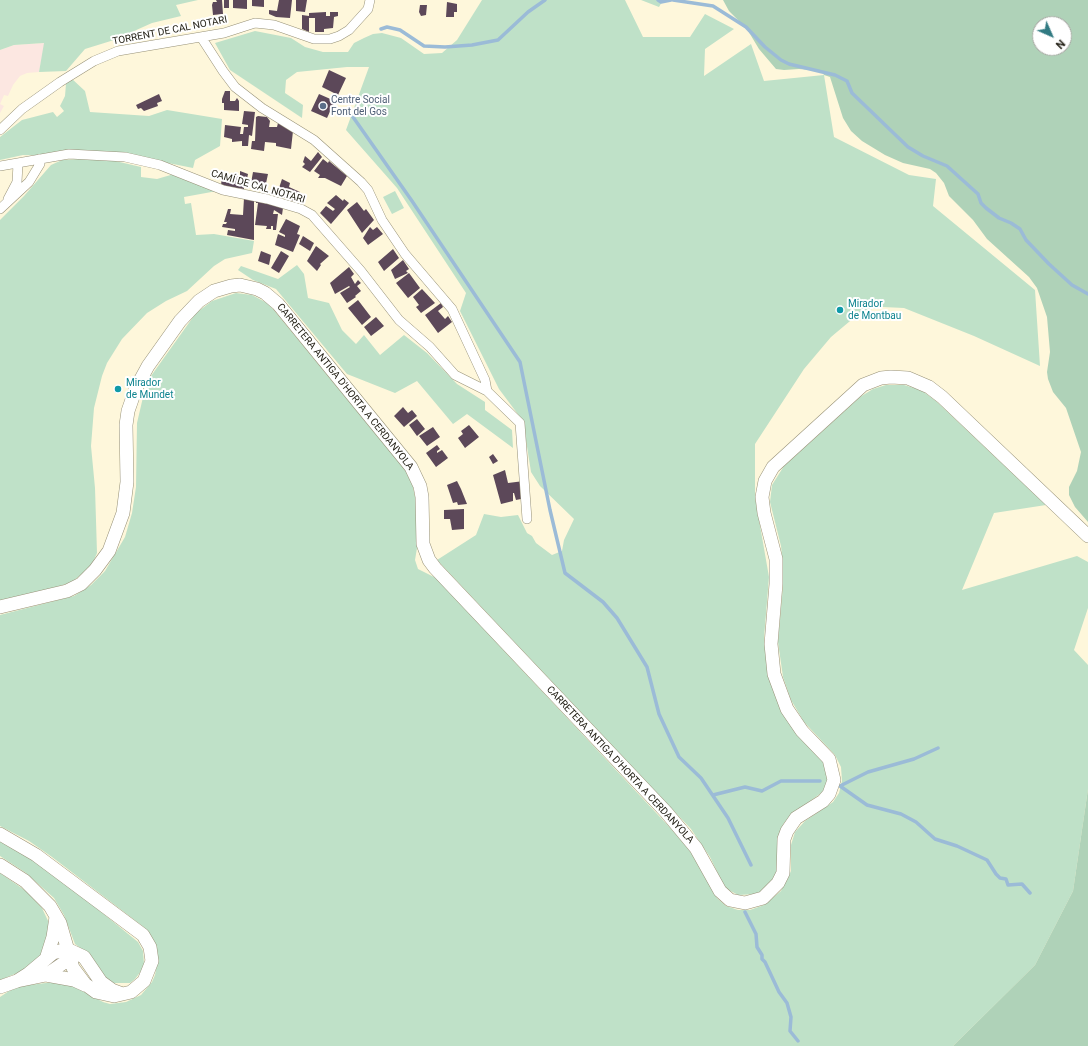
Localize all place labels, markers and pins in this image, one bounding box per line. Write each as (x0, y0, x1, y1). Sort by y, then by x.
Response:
place label: Centre Social Font del Gos (331, 94, 390, 118)
marker: Centre Social Font del Gos (318, 101, 328, 111)
place label: Mirador de Montbau (848, 298, 901, 322)
marker: Mirador de Montbau (835, 305, 845, 315)
place label: Mirador de Mundet (126, 377, 173, 400)
marker: Mirador de Mundet (113, 384, 123, 394)

